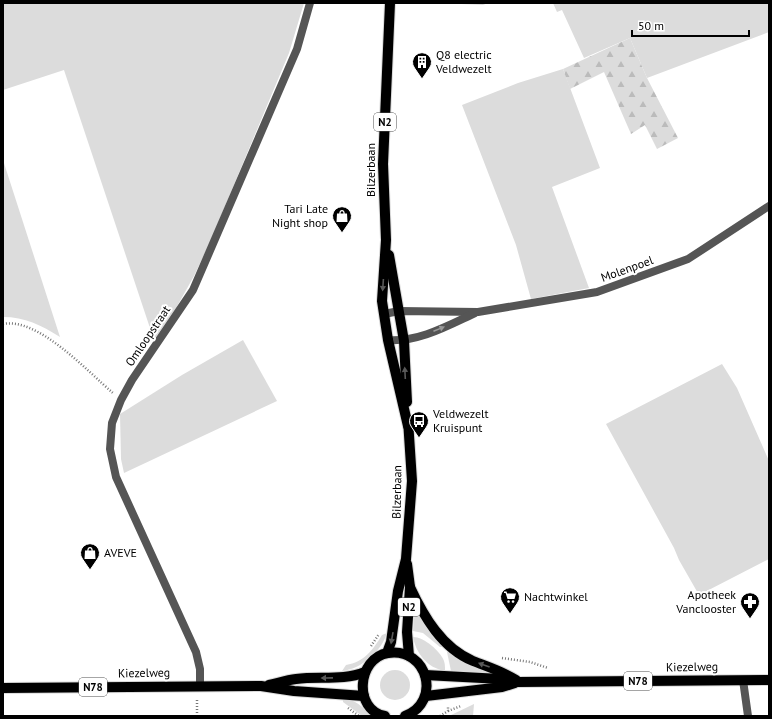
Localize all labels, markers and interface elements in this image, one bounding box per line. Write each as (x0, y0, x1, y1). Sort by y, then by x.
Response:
scale bar (632, 12, 749, 38)
text: 50 m (638, 18, 664, 33)
place label: Q8 electric Veldwezelt (435, 47, 492, 76)
building icon: Q8 electric Veldwezelt (411, 51, 433, 79)
road number: N2 (374, 113, 396, 131)
street label: Bilzerbaan (363, 143, 378, 197)
place label: Tari Late Night shop (272, 201, 328, 230)
shop icon: Tari Late Night shop (331, 205, 353, 233)
street label: Molenpoel (599, 252, 656, 285)
one-way arrow (380, 279, 387, 291)
street label: Omloopstraat (122, 303, 173, 369)
one-way arrow (433, 326, 445, 332)
one-way arrow (402, 367, 409, 379)
place label: Veldwezelt Kruispunt (432, 406, 489, 435)
bus stop icon: Veldwezelt Kruispunt (408, 410, 430, 438)
street label: Bilzerbaan (389, 465, 404, 519)
shop icon: AVEVE (79, 542, 101, 570)
place label: AVEVE (104, 545, 137, 560)
supermarket icon: Nachtwinkel (499, 586, 521, 614)
place label: Apotheek Vanclooster (675, 587, 736, 616)
place label: Nachtwinkel (524, 589, 588, 604)
pharmacy icon: Apotheek Vanclooster (739, 591, 761, 619)
road number: N2 (398, 598, 420, 616)
one-way arrow (389, 632, 395, 644)
street label: Kiezelweg (666, 659, 718, 674)
one-way arrow (478, 662, 490, 668)
street label: Kiezelweg (118, 665, 170, 680)
road number: N78 (624, 672, 652, 690)
one-way arrow (320, 675, 333, 681)
road number: N78 (79, 678, 107, 696)

